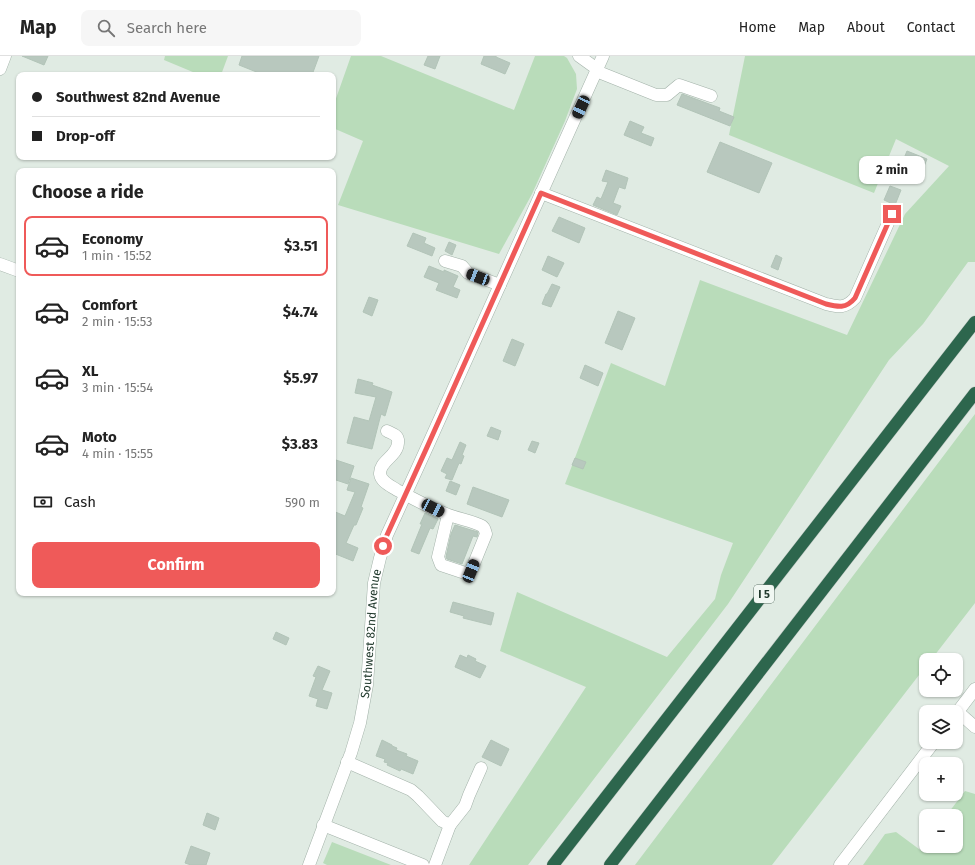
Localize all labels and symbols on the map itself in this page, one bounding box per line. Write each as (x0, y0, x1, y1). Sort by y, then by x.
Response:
car (570, 94, 592, 120)
callout: 2 min (859, 156, 925, 184)
route end (883, 205, 901, 223)
car (465, 267, 491, 287)
car (420, 497, 446, 519)
route start (374, 537, 392, 555)
car (461, 558, 481, 584)
street label: Southwest 82nd Avenue (358, 568, 384, 700)
road number: I 5 (754, 585, 774, 603)

